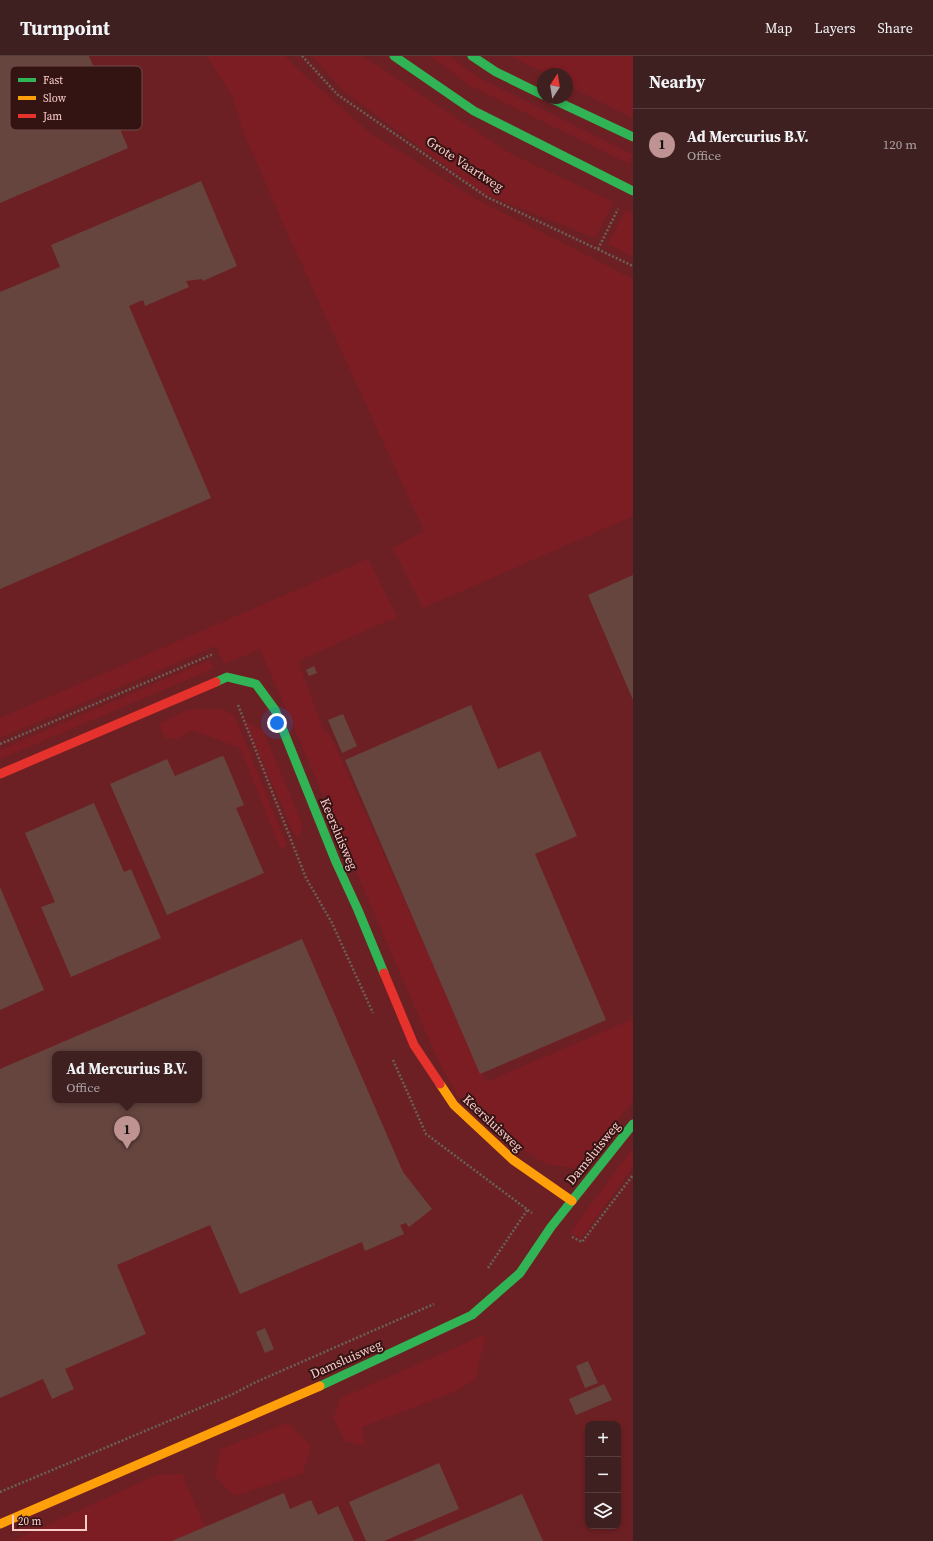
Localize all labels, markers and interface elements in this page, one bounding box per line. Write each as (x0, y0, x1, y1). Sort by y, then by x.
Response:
text: Turnpoint (20, 15, 110, 41)
text: Map (765, 18, 792, 38)
text: Layers (814, 18, 856, 38)
text: Share (878, 18, 913, 38)
legend (10, 66, 142, 130)
north arrow (537, 68, 573, 104)
text: Nearby (649, 70, 705, 94)
text: Fast (43, 73, 63, 88)
text: Slow (43, 91, 67, 106)
text: Jam (42, 109, 62, 124)
text: Ad Mercurius B.V. (687, 126, 809, 147)
street label: Grote Vaartweg (423, 133, 507, 195)
text: 1 (658, 136, 666, 153)
text: 120 m (883, 136, 917, 153)
text: Office (687, 147, 721, 164)
your location (267, 713, 287, 733)
street label: Keersluisweg (316, 795, 362, 873)
popup (52, 1051, 202, 1103)
text: Ad Mercurius B.V. (66, 1058, 188, 1079)
text: Office (66, 1079, 100, 1096)
street label: Keersluisweg (459, 1091, 527, 1155)
pin: 1 (114, 1116, 140, 1149)
street label: Damsluisweg (562, 1118, 624, 1188)
street label: Damsluisweg (307, 1335, 385, 1382)
map controls (585, 1421, 621, 1529)
button: + (585, 1421, 621, 1457)
button: − (585, 1457, 621, 1493)
button: layers (585, 1493, 621, 1529)
scale bar (12, 1513, 87, 1532)
text: 20 m (18, 1514, 41, 1529)

